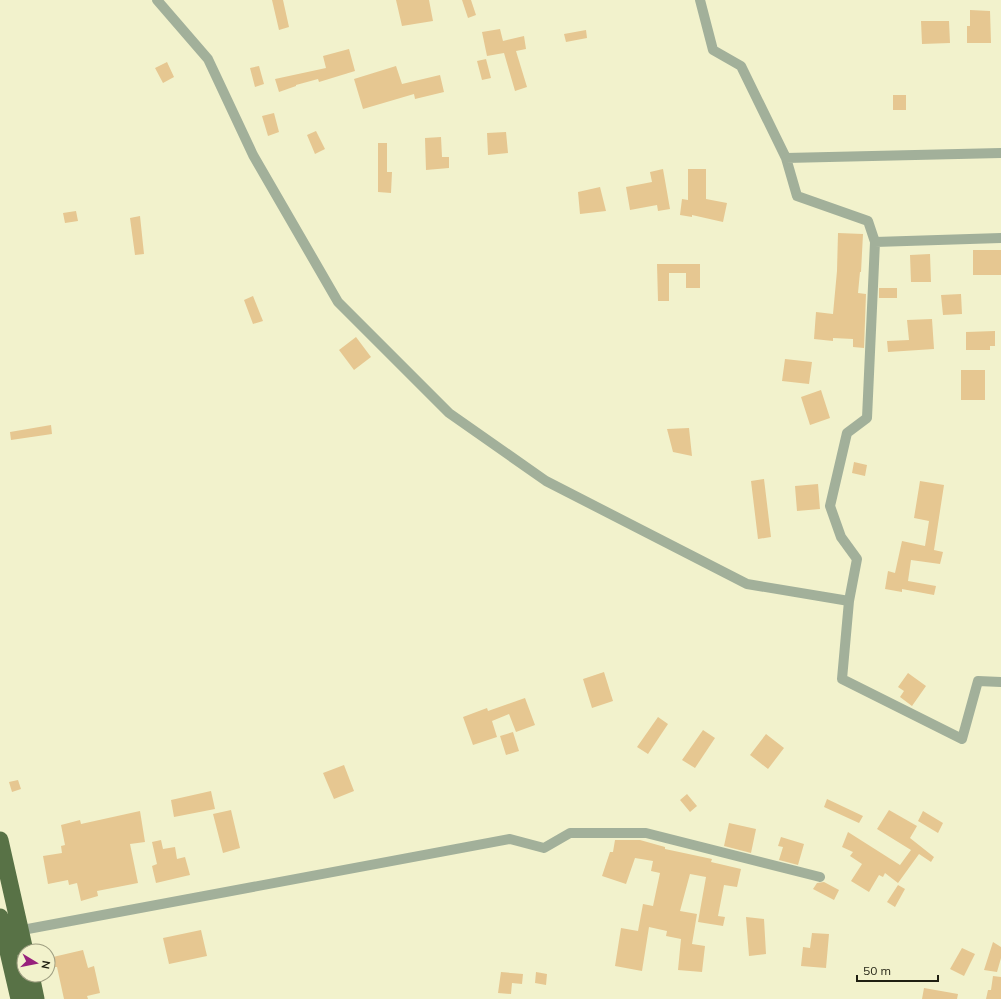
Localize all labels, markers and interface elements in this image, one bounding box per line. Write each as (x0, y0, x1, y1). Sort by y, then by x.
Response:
north arrow (16, 943, 56, 983)
scale bar (857, 957, 938, 983)
text: N (38, 959, 53, 970)
text: 50 m (863, 963, 891, 978)

